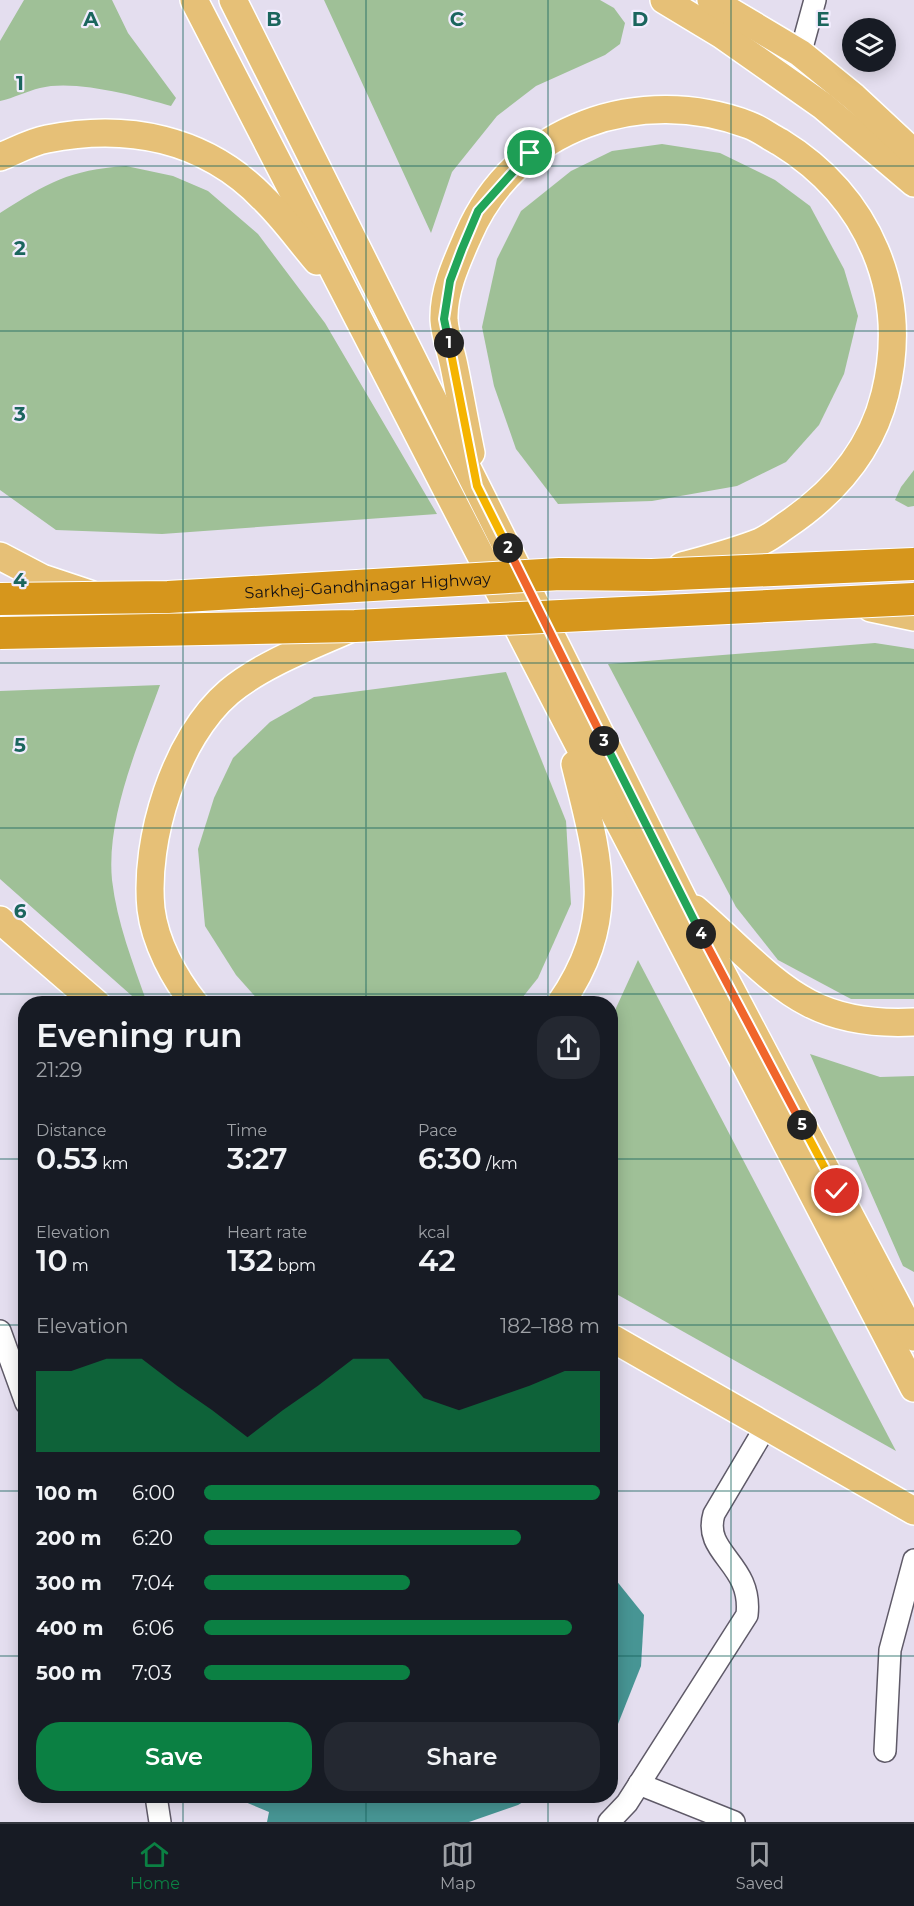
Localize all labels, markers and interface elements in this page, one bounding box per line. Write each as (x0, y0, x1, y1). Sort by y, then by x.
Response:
text: A (82, 7, 99, 31)
text: B (266, 7, 282, 31)
text: C (450, 7, 465, 31)
text: D (632, 7, 648, 31)
text: E (816, 7, 830, 31)
map controls (842, 18, 896, 72)
button: layers (842, 18, 896, 72)
text: 1 (16, 71, 24, 95)
pin (504, 127, 555, 178)
icon: arrive (513, 136, 546, 169)
text: 2 (14, 236, 26, 260)
pin: 1 (434, 328, 464, 358)
text: 1 (446, 333, 452, 352)
text: 3 (13, 402, 26, 426)
pin: 2 (493, 533, 523, 563)
text: 2 (503, 538, 513, 557)
text: 4 (13, 568, 27, 592)
street label: Sarkhej-Gandhinagar Highway (244, 569, 492, 602)
pin: 3 (589, 726, 619, 756)
text: 3 (599, 731, 609, 750)
text: 5 (14, 733, 26, 757)
text: 6 (14, 899, 27, 923)
pin: 4 (686, 919, 716, 949)
text: 4 (695, 924, 707, 943)
text: Evening run (36, 1015, 243, 1055)
button: share (537, 1016, 600, 1079)
text: 21:29 (36, 1058, 82, 1082)
pin: 5 (787, 1110, 817, 1140)
text: 5 (797, 1115, 807, 1134)
text: Distance (36, 1121, 106, 1140)
text: Time (227, 1121, 267, 1140)
text: Pace (418, 1121, 457, 1140)
text: 0.53 (36, 1140, 98, 1177)
text: 3:27 (227, 1140, 287, 1177)
text: 6:30 (418, 1140, 482, 1177)
text: km (98, 1154, 129, 1173)
text: /km (482, 1154, 518, 1173)
pin (811, 1165, 862, 1216)
icon: check (820, 1174, 853, 1207)
text: Elevation (36, 1223, 110, 1242)
text: Heart rate (227, 1223, 307, 1242)
text: kcal (418, 1223, 450, 1242)
text: 10 (36, 1242, 68, 1279)
text: 132 (227, 1242, 273, 1279)
text: 42 (418, 1242, 456, 1279)
text: m (68, 1256, 89, 1275)
text: bpm (273, 1256, 316, 1275)
text: Elevation (36, 1314, 128, 1338)
text: 182–188 m (500, 1314, 600, 1338)
text: 100 m (36, 1481, 98, 1505)
text: 6:00 (132, 1481, 175, 1505)
text: 200 m (36, 1526, 102, 1550)
text: 6:20 (132, 1526, 173, 1550)
text: 300 m (36, 1571, 102, 1595)
text: 7:04 (132, 1571, 174, 1595)
text: 400 m (36, 1616, 104, 1640)
text: 6:06 (132, 1616, 174, 1640)
text: 500 m (36, 1661, 102, 1685)
text: 7:03 (132, 1661, 172, 1685)
button: Save (36, 1722, 312, 1791)
button: Share (324, 1722, 600, 1791)
tab: Home (130, 1838, 180, 1893)
tab: Map (440, 1838, 476, 1893)
tab: Saved (736, 1838, 784, 1893)

